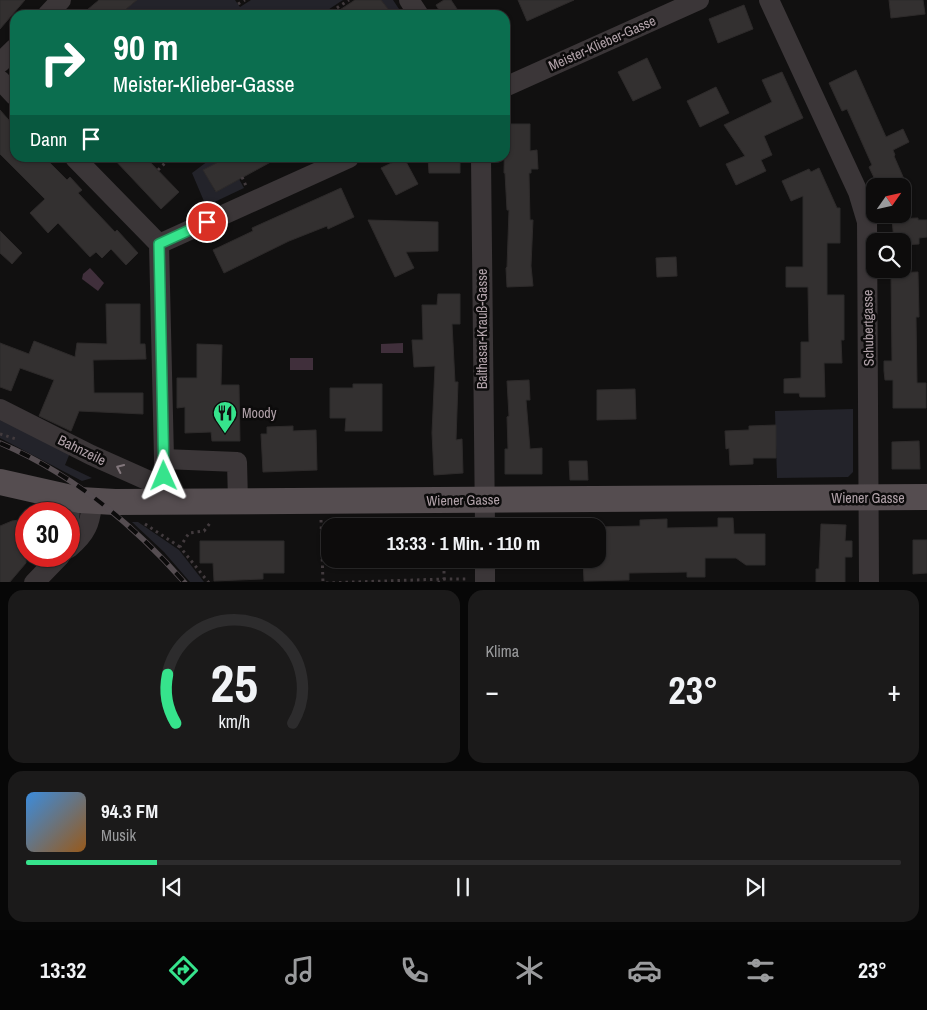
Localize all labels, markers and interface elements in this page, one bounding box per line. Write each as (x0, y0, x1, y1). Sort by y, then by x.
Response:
street label: Meister-Klieber-Gasse (546, 11, 658, 75)
text: 90 m (113, 24, 178, 71)
icon: right (30, 30, 95, 95)
text: Meister-Klieber-Gasse (113, 69, 294, 99)
icon: arrive (77, 125, 105, 153)
text: Dann (30, 126, 67, 152)
north arrow (866, 178, 911, 222)
map controls (866, 178, 911, 278)
pin (186, 201, 228, 243)
icon: arrive (193, 208, 221, 236)
button: search (866, 233, 911, 278)
street label: Balthasar-Krauß-Gasse (473, 269, 491, 389)
street label: Schubertgasse (858, 290, 878, 366)
restaurant icon: Moody (212, 400, 238, 434)
place label: Moody (242, 404, 277, 422)
street label: Bahnzeile (55, 431, 109, 469)
position arrow (137, 449, 189, 501)
one-way arrow (116, 464, 125, 475)
street label: Wiener Gasse (831, 489, 905, 507)
street label: Wiener Gasse (426, 490, 500, 510)
speed limit sign: 30 (15, 502, 80, 567)
text: 13:33 · 1 Min. · 110 m (387, 530, 540, 556)
text: Klima (486, 640, 519, 662)
text: 25 (210, 648, 257, 718)
text: 23° (668, 665, 718, 716)
text: − (486, 672, 499, 710)
text: + (888, 672, 901, 710)
text: km/h (218, 710, 250, 734)
text: 94.3 FM (101, 798, 158, 824)
text: Musik (101, 824, 136, 846)
icon: previous (158, 873, 186, 901)
icon: pause (449, 873, 477, 901)
icon: next (741, 873, 769, 901)
icon: directions (166, 953, 201, 988)
icon: music (282, 953, 317, 988)
icon: phone (397, 953, 432, 988)
icon: climate (512, 953, 547, 988)
icon: car (627, 953, 662, 988)
icon: filters (743, 953, 778, 988)
text: 13:32 (40, 955, 86, 985)
text: 23° (858, 955, 887, 985)

